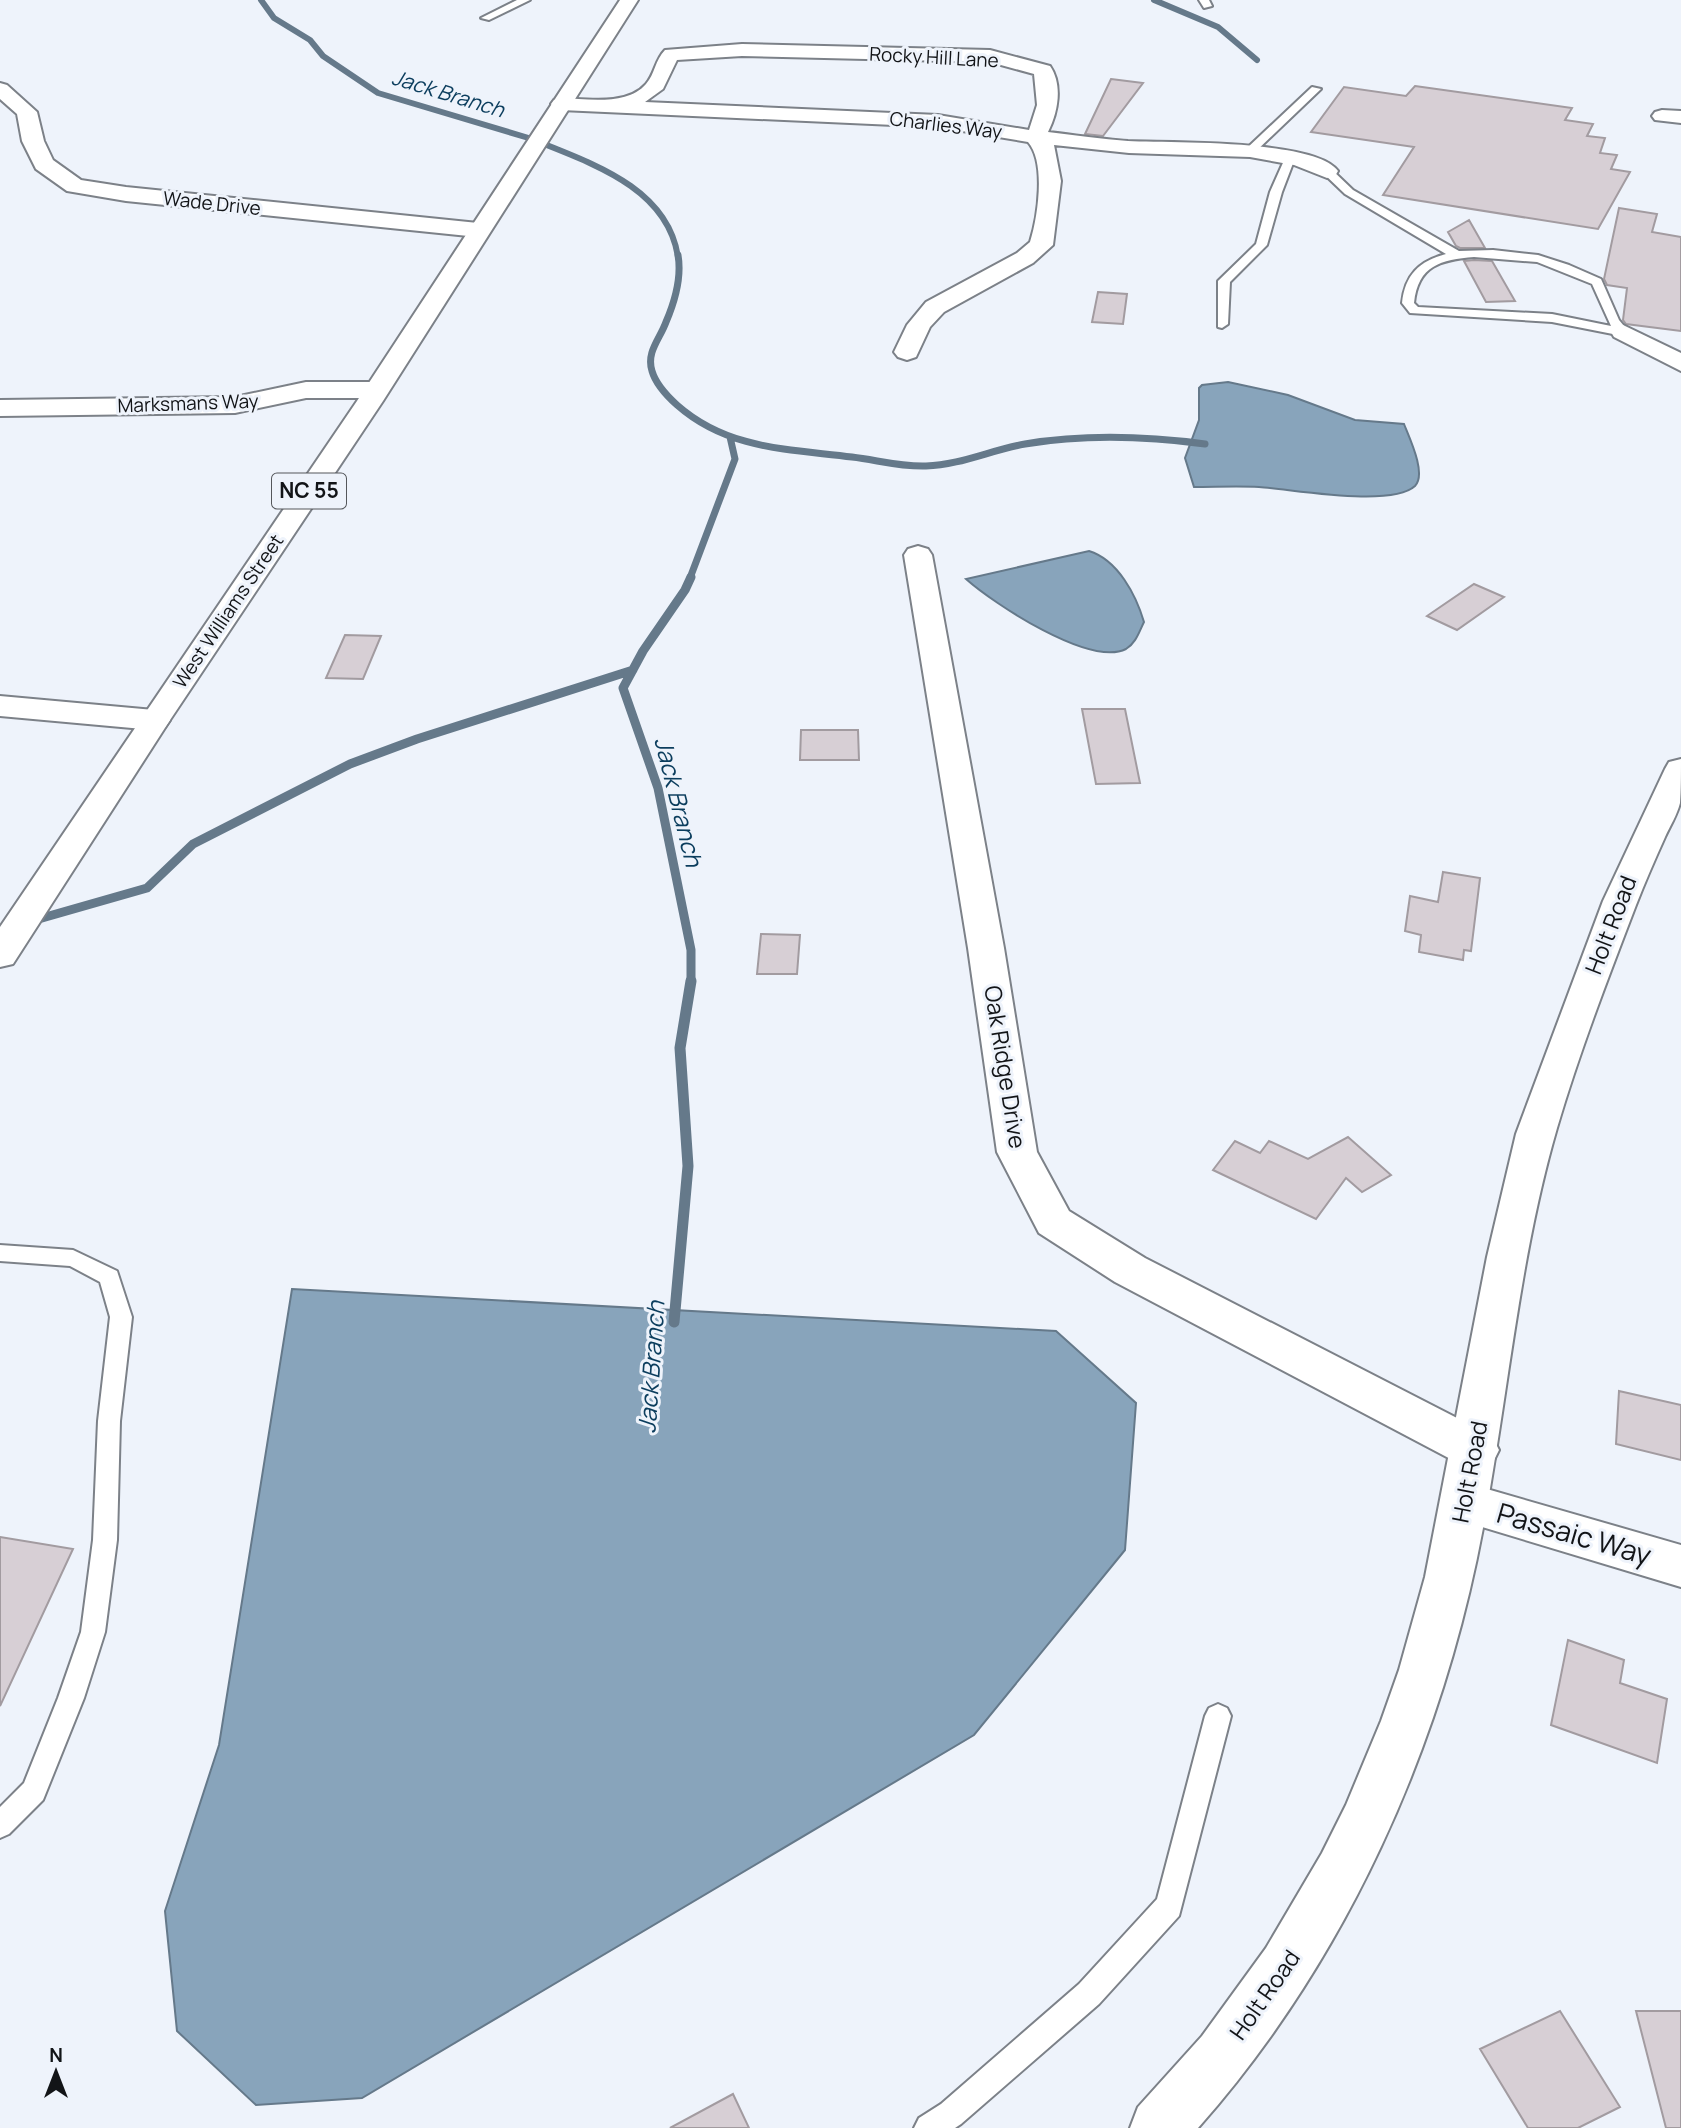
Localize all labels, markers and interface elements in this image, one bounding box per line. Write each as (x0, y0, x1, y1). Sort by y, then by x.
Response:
street label: Rocky Hill Lane (869, 41, 999, 73)
water label: Jack Branch (389, 63, 509, 124)
street label: Charlies Way (888, 105, 1004, 145)
street label: Wade Drive (162, 185, 262, 221)
street label: Marksmans Way (117, 388, 259, 418)
road number: NC 55 (272, 474, 346, 508)
street label: West Williams Street (167, 529, 289, 693)
water label: Jack Branch (647, 733, 712, 871)
street label: Holt Road (1577, 871, 1643, 978)
street label: Oak Ridge Drive (977, 983, 1035, 1151)
water label: Jack Branch (629, 1299, 672, 1434)
street label: Holt Road (1443, 1418, 1495, 1525)
street label: Passaic Way (1493, 1493, 1656, 1573)
street label: Holt Road (1222, 1943, 1307, 2046)
north arrow (21, 2037, 91, 2107)
text: N (49, 2042, 63, 2068)

